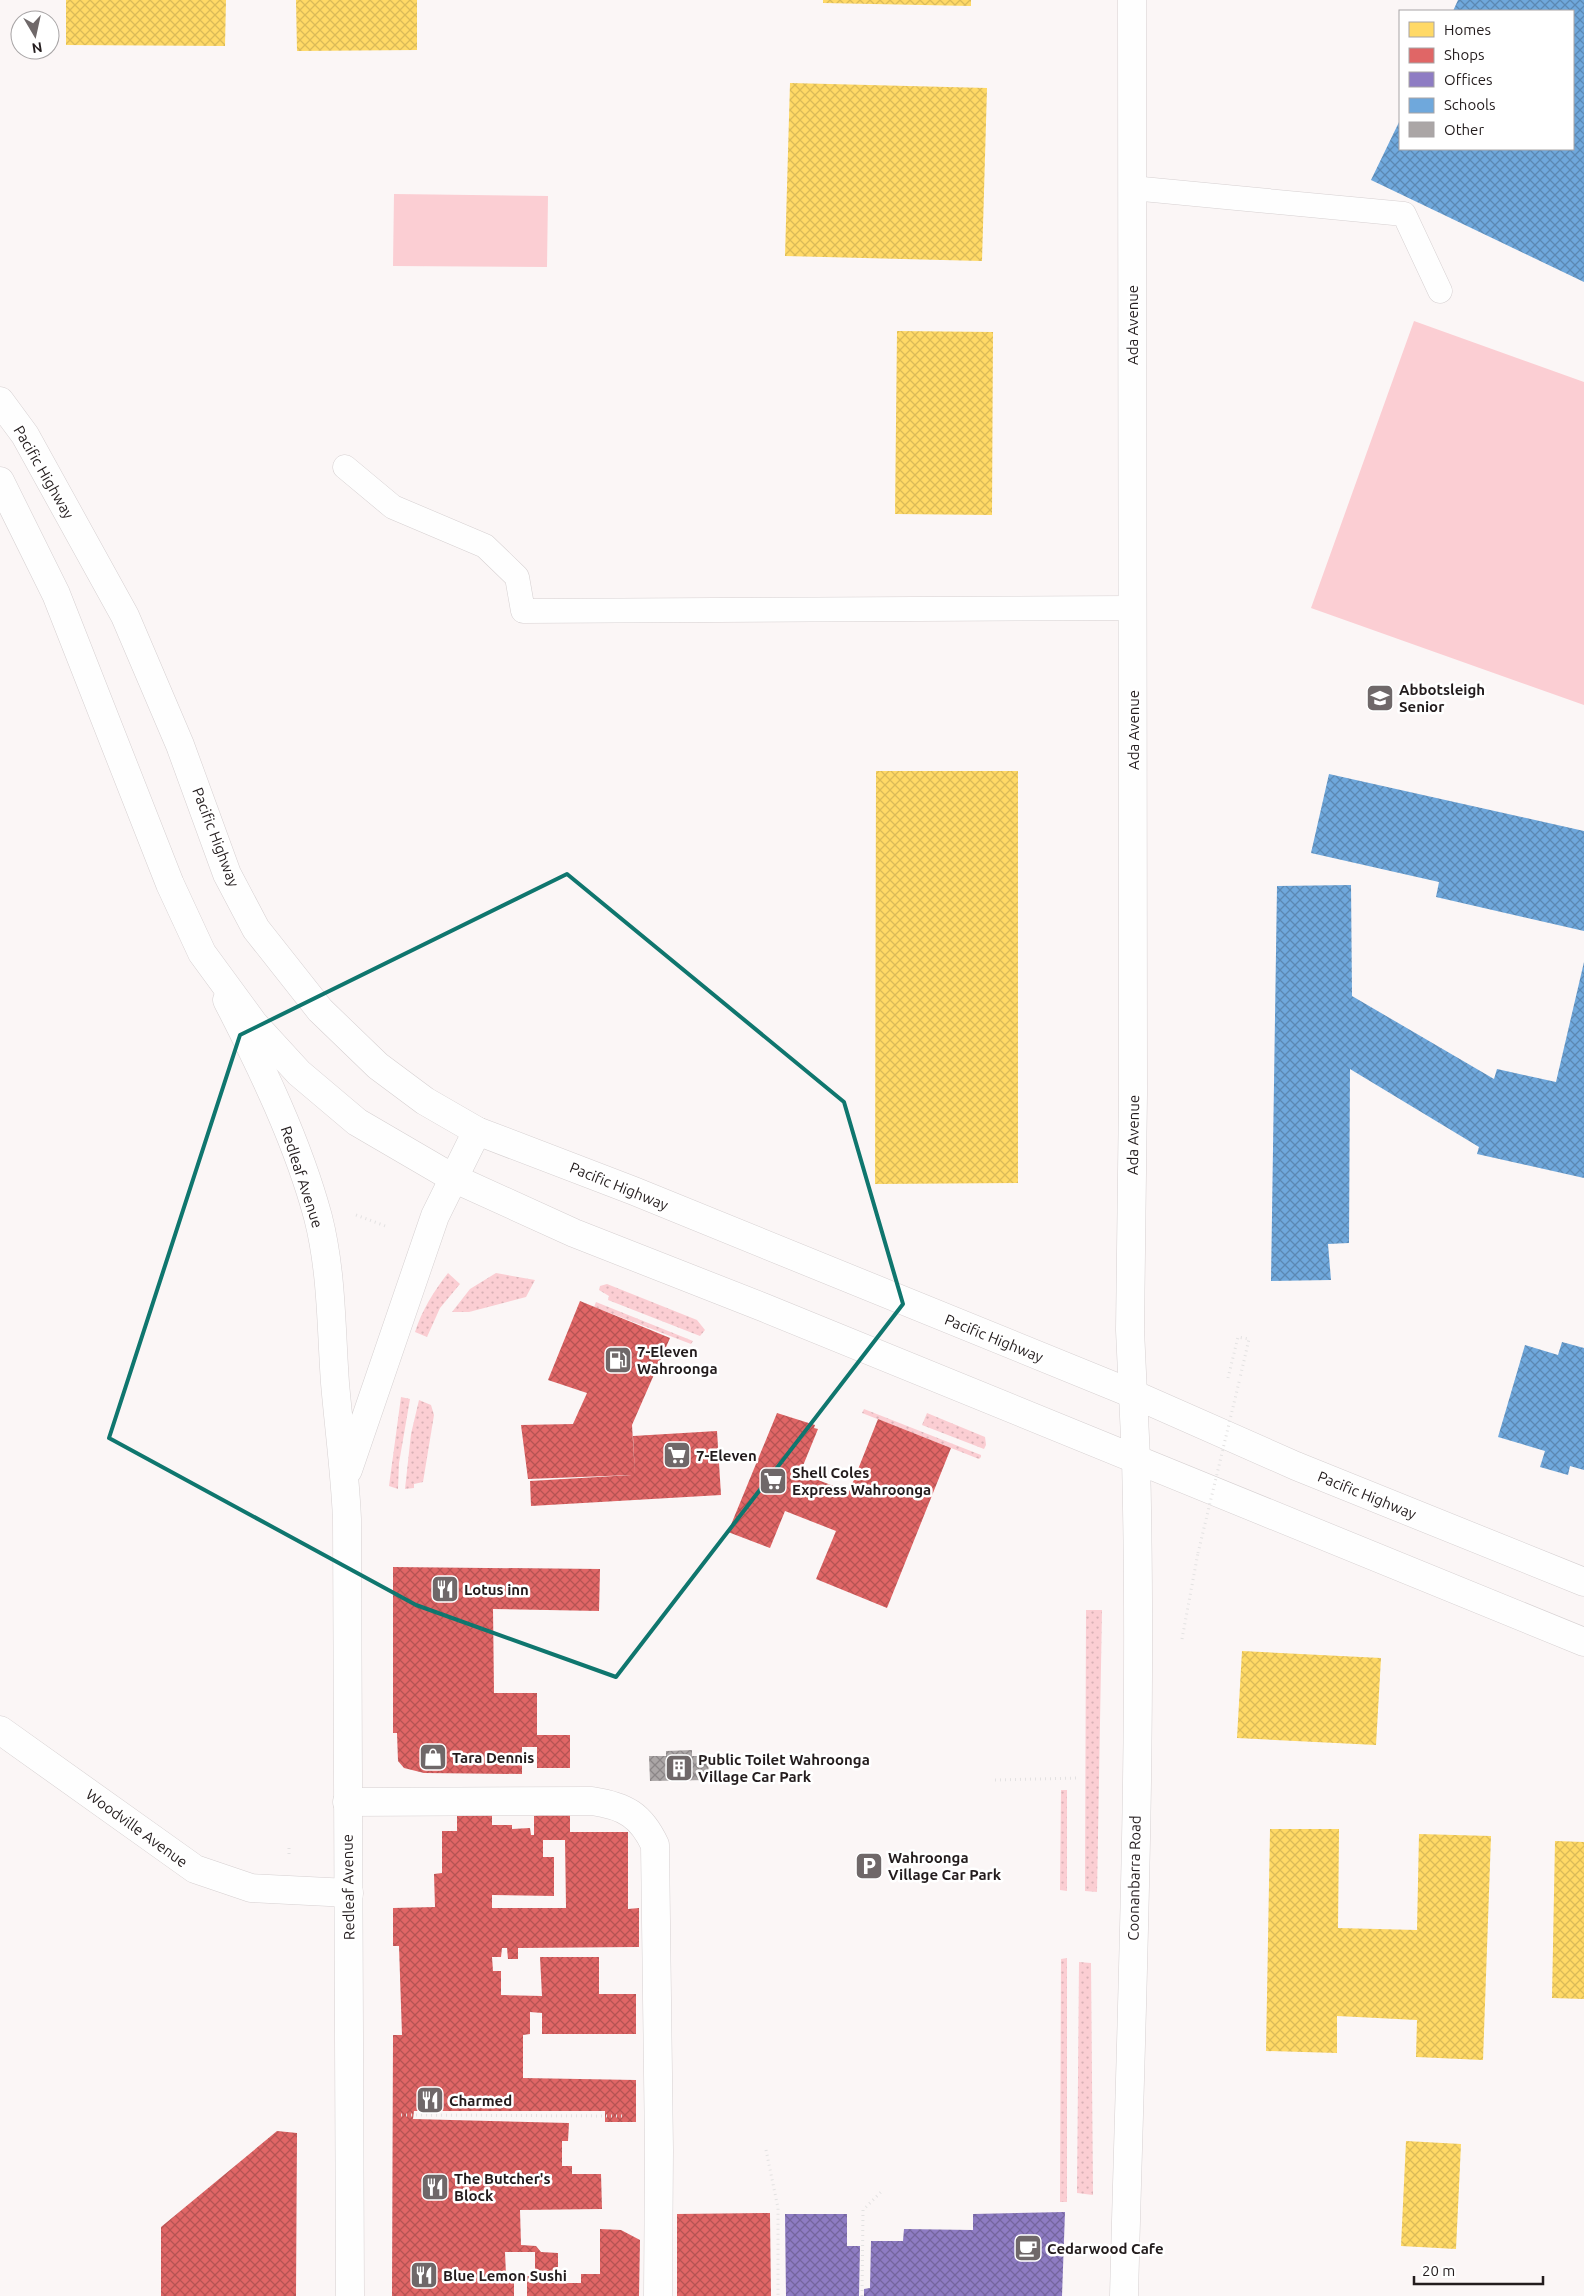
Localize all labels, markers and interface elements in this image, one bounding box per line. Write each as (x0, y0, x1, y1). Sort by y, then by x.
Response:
north arrow (10, 10, 60, 60)
legend (1399, 10, 1574, 150)
text: Homes (1444, 21, 1491, 38)
text: N (31, 39, 43, 57)
text: Shops (1444, 46, 1485, 63)
text: Offices (1444, 71, 1492, 88)
text: Schools (1444, 96, 1495, 113)
text: Other (1444, 121, 1484, 138)
street label: Ada Avenue (1124, 285, 1141, 365)
street label: Pacific Highway (10, 422, 78, 522)
place label: Abbotsleigh Senior (1399, 681, 1485, 715)
school or university icon: Abbotsleigh Senior (1365, 683, 1395, 713)
street label: Ada Avenue (1125, 690, 1142, 770)
street label: Pacific Highway (189, 785, 243, 889)
street label: Ada Avenue (1124, 1095, 1142, 1175)
street label: Redleaf Avenue (278, 1124, 326, 1230)
street label: Pacific Highway (567, 1158, 671, 1214)
street label: Pacific Highway (942, 1310, 1046, 1366)
place label: 7-Eleven Wahroonga (637, 1343, 718, 1377)
fuel station icon: 7-Eleven Wahroonga (603, 1345, 633, 1375)
supermarket icon: 7-Eleven (662, 1440, 692, 1470)
place label: 7-Eleven (696, 1447, 757, 1464)
place label: Shell Coles Express Wahroonga (792, 1464, 931, 1498)
supermarket icon: Shell Coles Express Wahroonga (758, 1466, 788, 1496)
street label: Pacific Highway (1315, 1467, 1419, 1523)
restaurant icon: Lotus inn (430, 1574, 460, 1604)
place label: Lotus inn (464, 1581, 529, 1598)
shop icon: Tara Dennis (418, 1742, 448, 1772)
place label: Tara Dennis (452, 1749, 534, 1766)
place label: Public Toilet Wahroonga Village Car Park (698, 1751, 870, 1785)
building icon: Public Toilet Wahroonga Village Car Park (664, 1753, 694, 1783)
street label: Woodville Avenue (83, 1786, 191, 1870)
street label: Coonanbarra Road (1124, 1815, 1144, 1941)
street label: Redleaf Avenue (339, 1834, 357, 1940)
place label: Wahroonga Village Car Park (888, 1849, 1002, 1883)
parking icon: Wahroonga Village Car Park (854, 1851, 884, 1881)
restaurant icon: Charmed (415, 2085, 445, 2115)
place label: Charmed (449, 2092, 512, 2109)
place label: The Butcher's Block (454, 2170, 551, 2204)
restaurant icon: The Butcher's Block (420, 2172, 450, 2202)
cafe icon: Cedarwood Cafe (1013, 2233, 1043, 2263)
place label: Cedarwood Cafe (1047, 2240, 1164, 2257)
scale bar (1414, 2254, 1543, 2286)
restaurant icon: Blue Lemon Sushi (409, 2260, 439, 2290)
text: 20 m (1422, 2262, 1455, 2279)
place label: Blue Lemon Sushi (443, 2267, 567, 2284)

